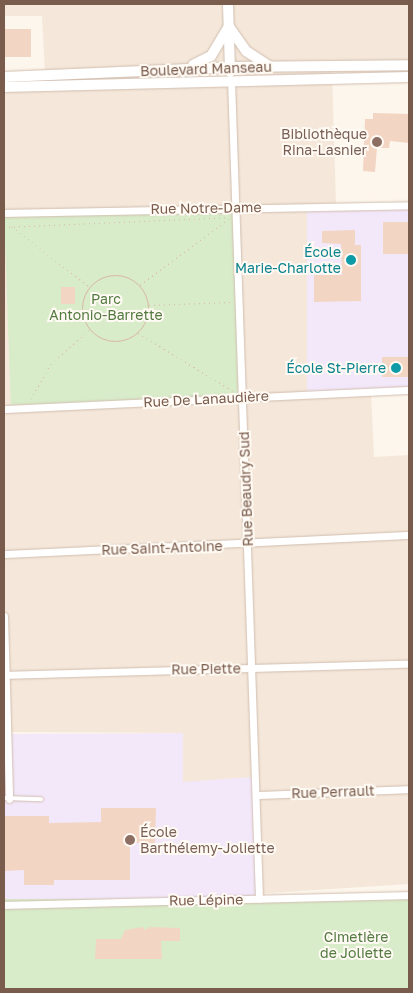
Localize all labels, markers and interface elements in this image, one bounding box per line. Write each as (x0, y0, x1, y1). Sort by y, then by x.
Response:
street label: Boulevard Manseau (140, 58, 272, 80)
place label: Bibliothèque Rina-Lasnier (281, 126, 367, 158)
marker: Bibliothèque Rina-Lasnier (371, 136, 383, 148)
street label: Rue Notre-Dame (150, 199, 262, 217)
place label: École Marie-Charlotte (235, 244, 341, 276)
marker: École Marie-Charlotte (345, 254, 357, 266)
park label: Parc Antonio-Barrette (49, 291, 163, 324)
place label: École St-Pierre (286, 360, 386, 376)
marker: École St-Pierre (390, 362, 402, 374)
street label: Rue De Lanaudière (143, 387, 269, 411)
street label: Rue Beaudry Sud (236, 431, 256, 547)
street label: Rue Saint-Antoine (101, 537, 223, 559)
street label: Rue Piette (171, 660, 241, 678)
street label: Rue Perrault (291, 782, 375, 802)
place label: École Barthélemy-Joliette (140, 824, 275, 856)
marker: École Barthélemy-Joliette (124, 834, 136, 846)
street label: Rue Lépine (169, 891, 243, 909)
park label: Cimetière de Joliette (320, 929, 392, 962)

